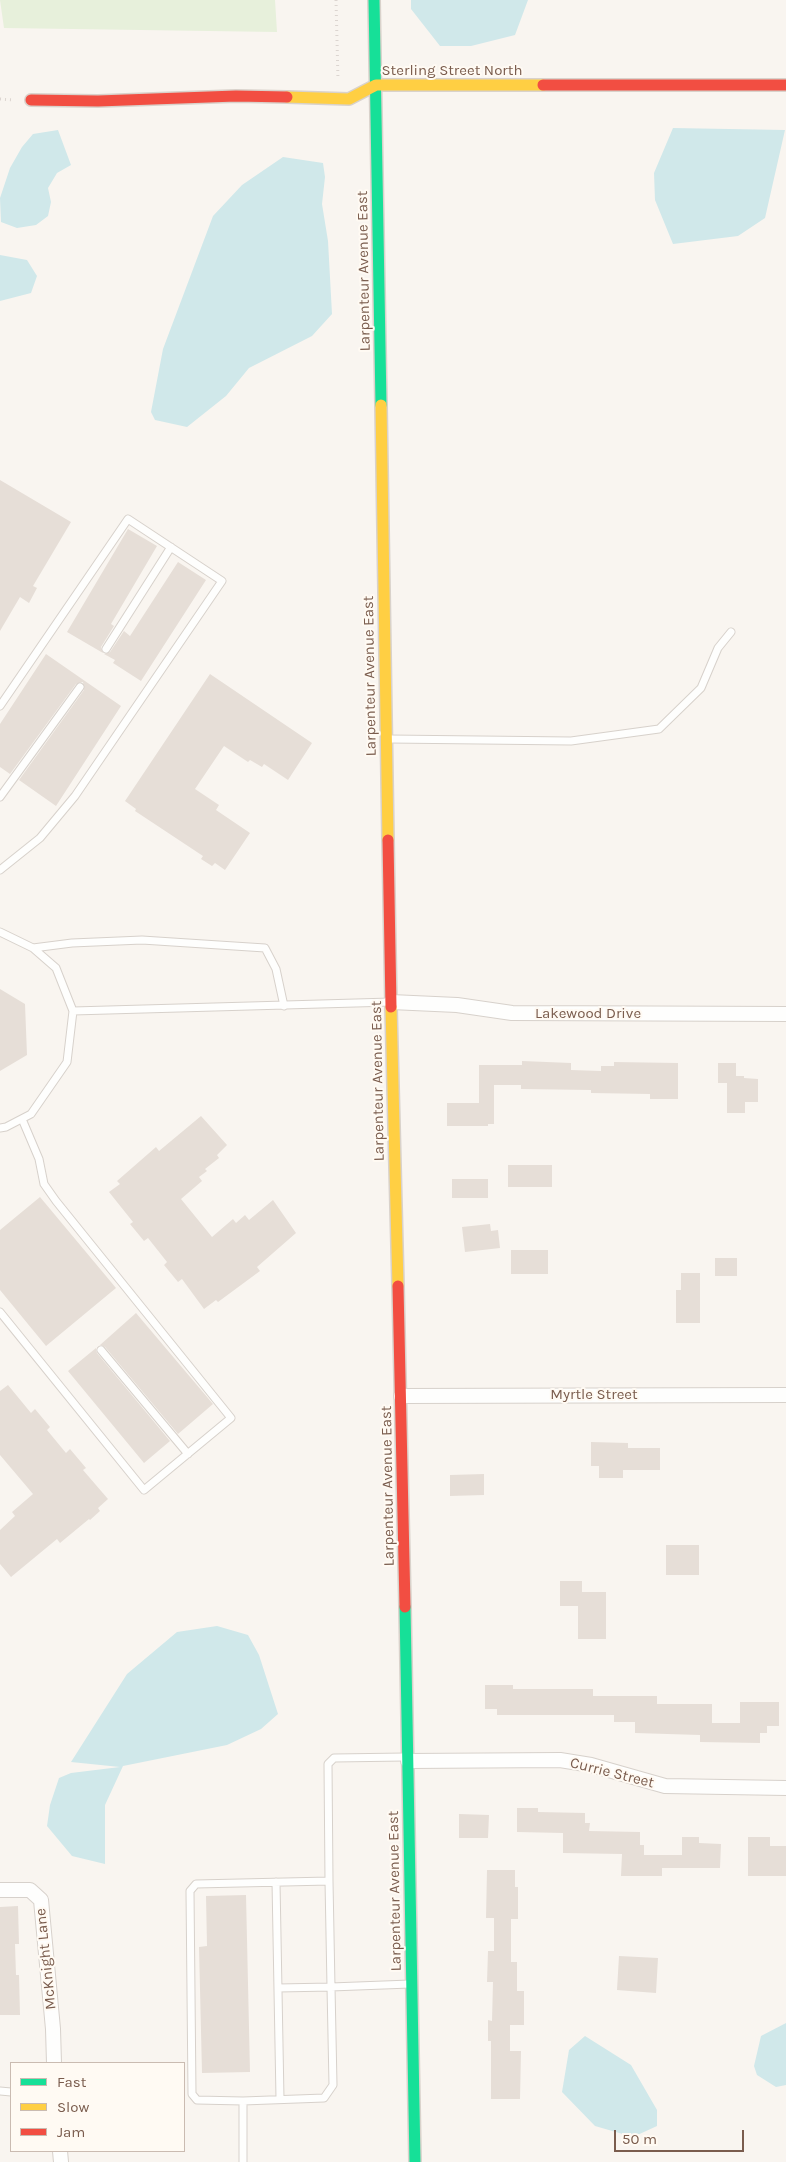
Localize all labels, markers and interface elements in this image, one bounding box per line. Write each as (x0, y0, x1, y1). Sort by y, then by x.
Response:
street label: Sterling Street North (382, 62, 522, 80)
street label: Larpenteur Avenue East (354, 190, 374, 352)
street label: Larpenteur Avenue East (360, 595, 380, 757)
street label: Larpenteur Avenue East (368, 1000, 388, 1162)
street label: Lakewood Drive (535, 1005, 641, 1023)
street label: Myrtle Street (550, 1386, 638, 1404)
street label: Larpenteur Avenue East (378, 1405, 398, 1567)
street label: Currie Street (568, 1754, 656, 1792)
street label: Larpenteur Avenue East (385, 1810, 405, 1972)
street label: McKnight Lane (32, 1907, 60, 2011)
legend (10, 2062, 185, 2152)
text: Fast (57, 2073, 86, 2091)
text: Slow (57, 2098, 89, 2116)
scale bar (616, 2120, 746, 2152)
text: Jam (57, 2123, 85, 2141)
text: 50 m (622, 2130, 657, 2148)

